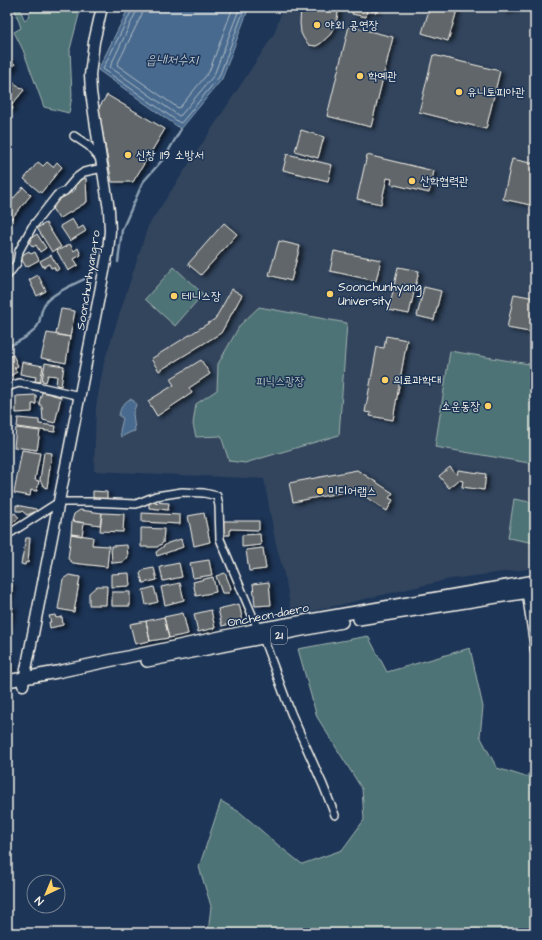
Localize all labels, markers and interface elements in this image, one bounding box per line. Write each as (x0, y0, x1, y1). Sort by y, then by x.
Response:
place label: 야외 공연장 (325, 17, 378, 34)
marker: 야외 공연장 (312, 20, 322, 30)
water label: 읍내저수지 (146, 51, 200, 69)
place label: 학예관 (368, 68, 397, 85)
marker: 학예관 (355, 71, 365, 81)
place label: 유니토피아관 (467, 84, 525, 101)
marker: 유니토피아관 (454, 87, 464, 97)
place label: 신창 119 소방서 (136, 147, 204, 164)
marker: 신창 119 소방서 (123, 150, 133, 160)
place label: 산학협력관 (420, 173, 469, 190)
marker: 산학협력관 (407, 176, 417, 186)
street label: Soonchunhyang-ro (72, 229, 106, 331)
place label: Soonchunhyang University (338, 279, 422, 311)
place label: 테니스장 (182, 288, 221, 305)
marker: Soonchunhyang University (325, 289, 335, 299)
marker: 테니스장 (169, 291, 179, 301)
place label: 의료과학대 (393, 372, 441, 389)
park label: 피닉스광장 (256, 373, 304, 390)
marker: 의료과학대 (380, 375, 390, 385)
place label: 소운동장 (441, 398, 480, 415)
marker: 소운동장 (483, 401, 493, 411)
place label: 미디어랩스 (328, 483, 376, 500)
marker: 미디어랩스 (315, 486, 325, 496)
street label: Oncheon-daero (226, 599, 311, 632)
road number: 21 (271, 626, 287, 644)
north arrow (26, 874, 66, 914)
text: N (32, 893, 47, 909)

